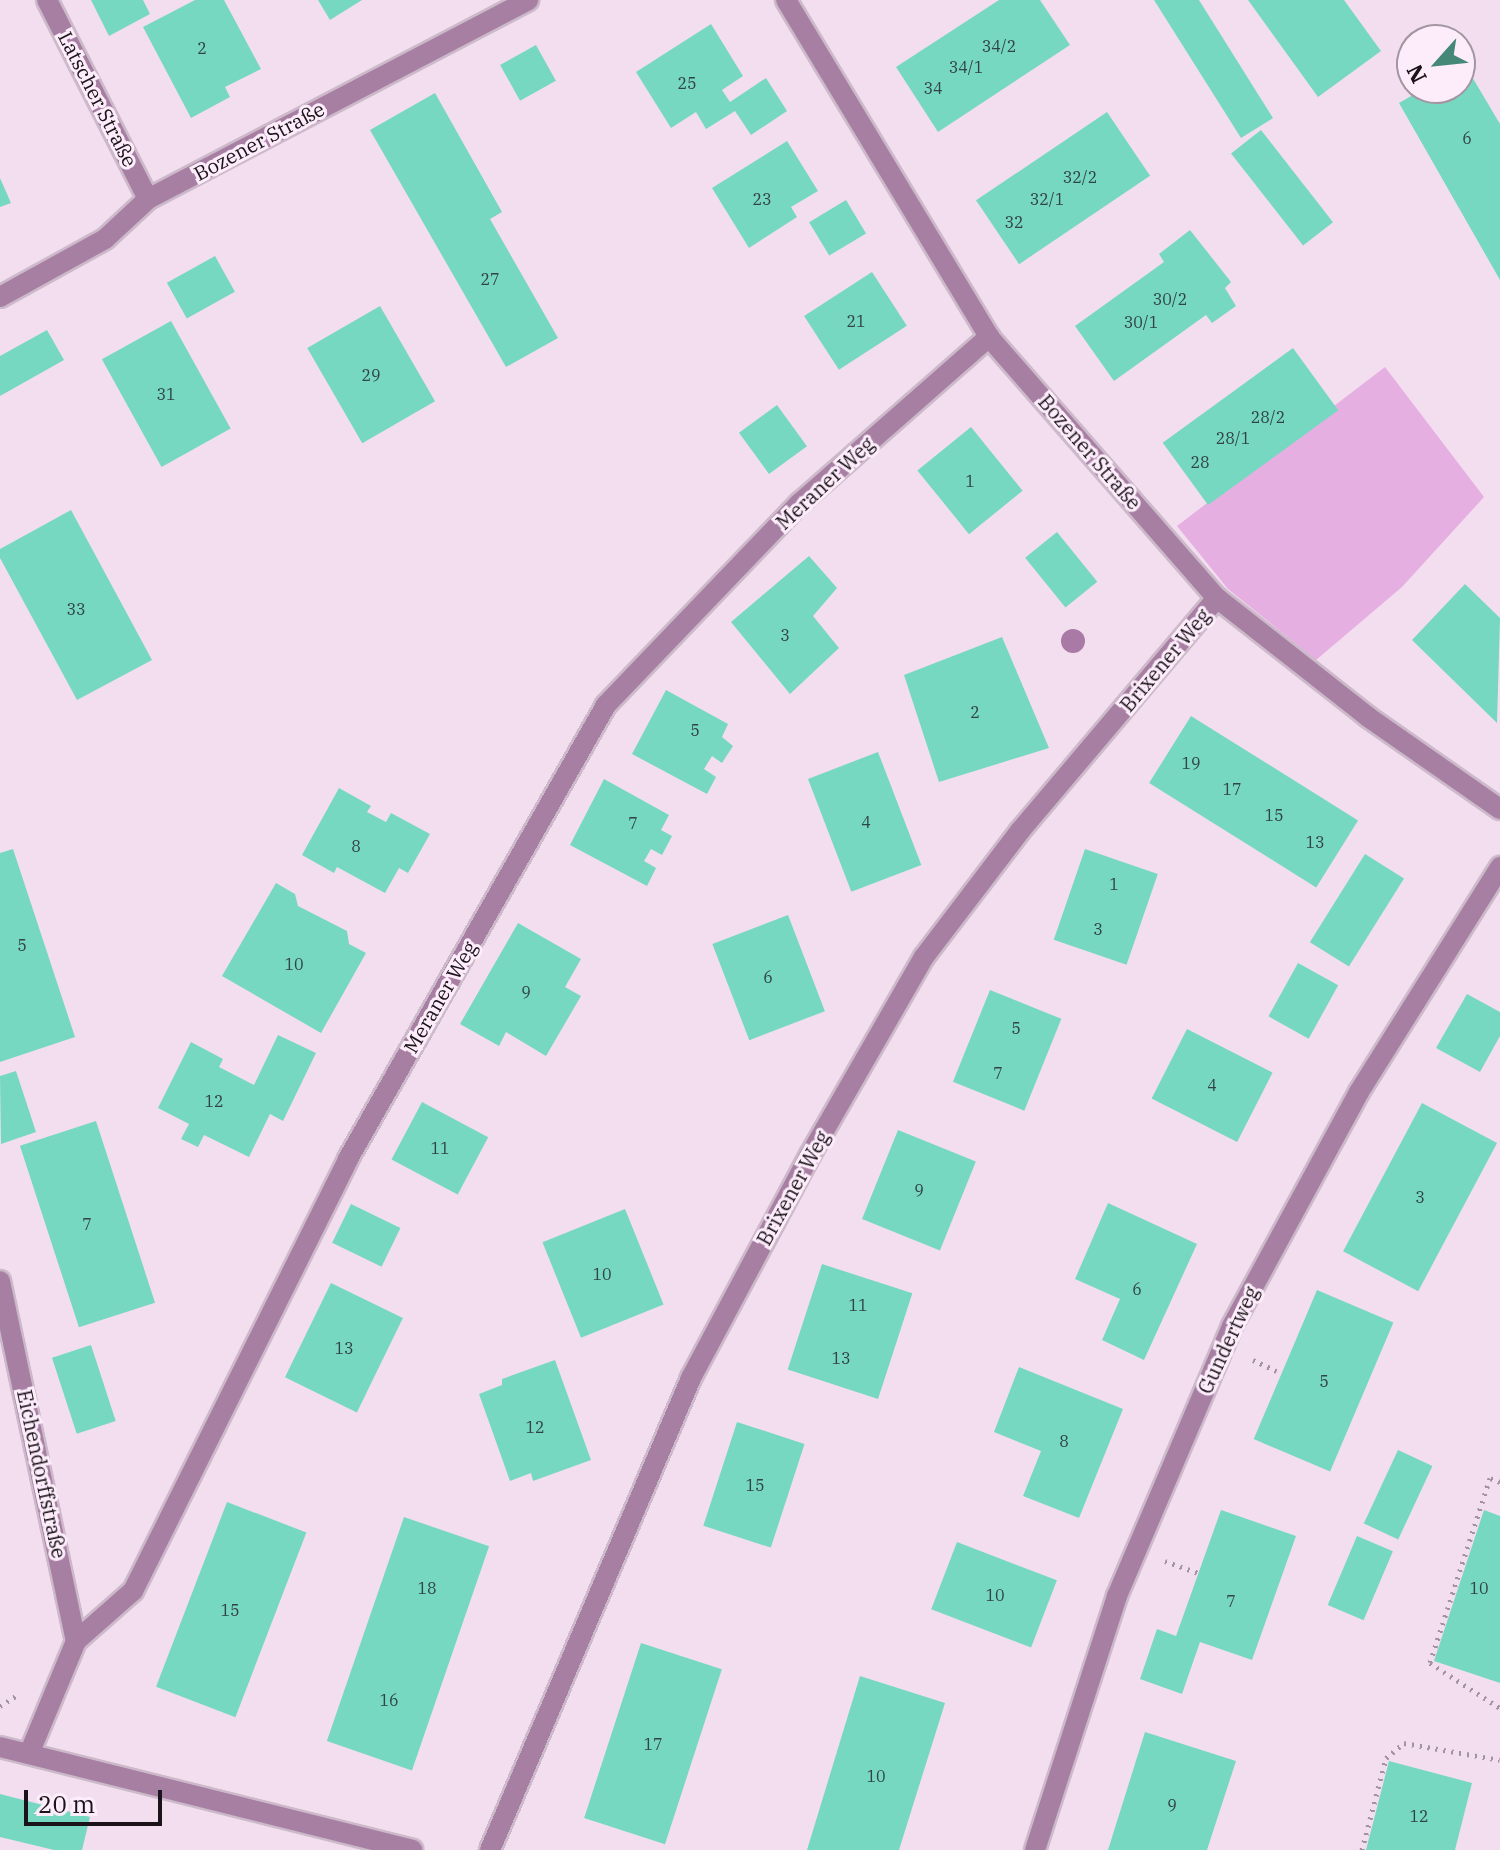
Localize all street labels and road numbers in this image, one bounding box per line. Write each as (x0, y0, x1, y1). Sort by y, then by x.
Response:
street label: Latscher Straße (54, 27, 142, 171)
street label: Bozener Straße (190, 97, 328, 185)
street label: Bozener Straße (1034, 390, 1146, 514)
street label: Meraner Weg (771, 432, 879, 534)
street label: Brixener Weg (1115, 604, 1215, 716)
street label: Meraner Weg (398, 937, 482, 1057)
street label: Brixener Weg (752, 1127, 834, 1249)
street label: Gundertweg (1193, 1283, 1263, 1397)
street label: Eichendorffstraße (12, 1388, 72, 1560)

